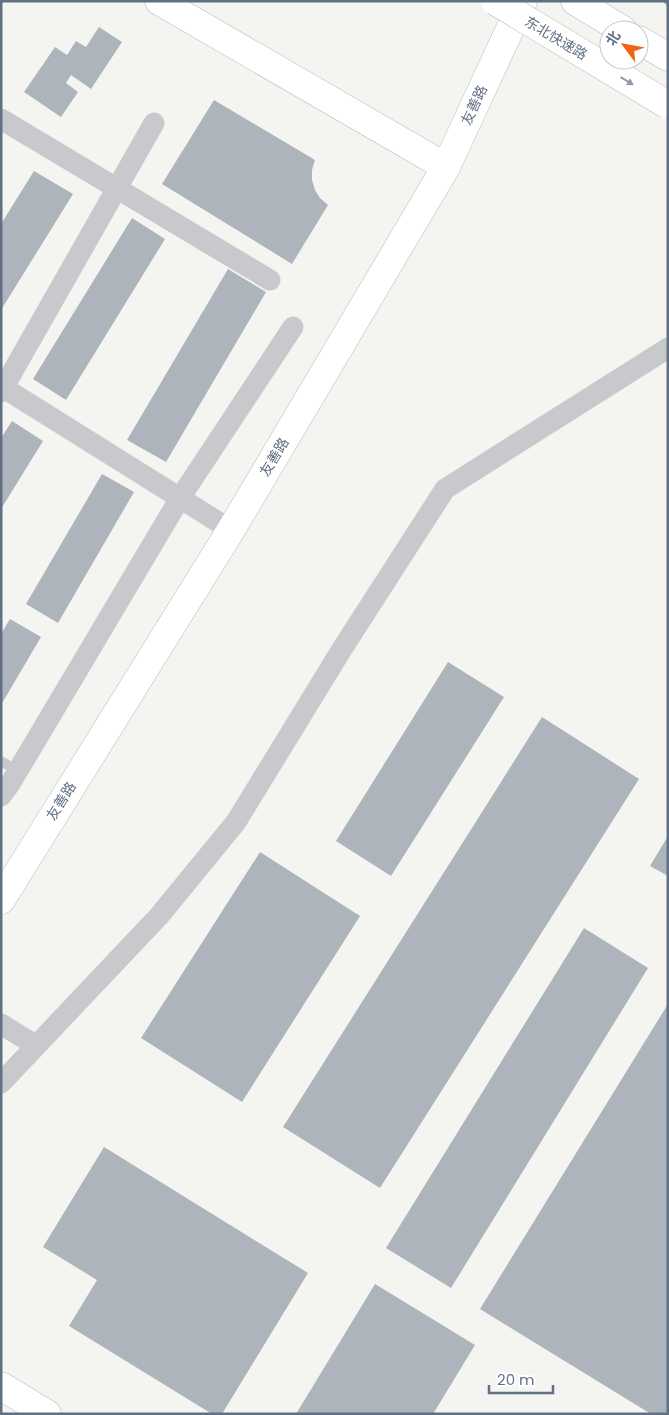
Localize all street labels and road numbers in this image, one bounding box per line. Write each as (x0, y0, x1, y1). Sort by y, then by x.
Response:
street label: 东北快速路 (521, 11, 591, 65)
street label: 友善路 (456, 82, 492, 128)
street label: 友善路 (255, 434, 293, 480)
street label: 友善路 (41, 778, 81, 824)

